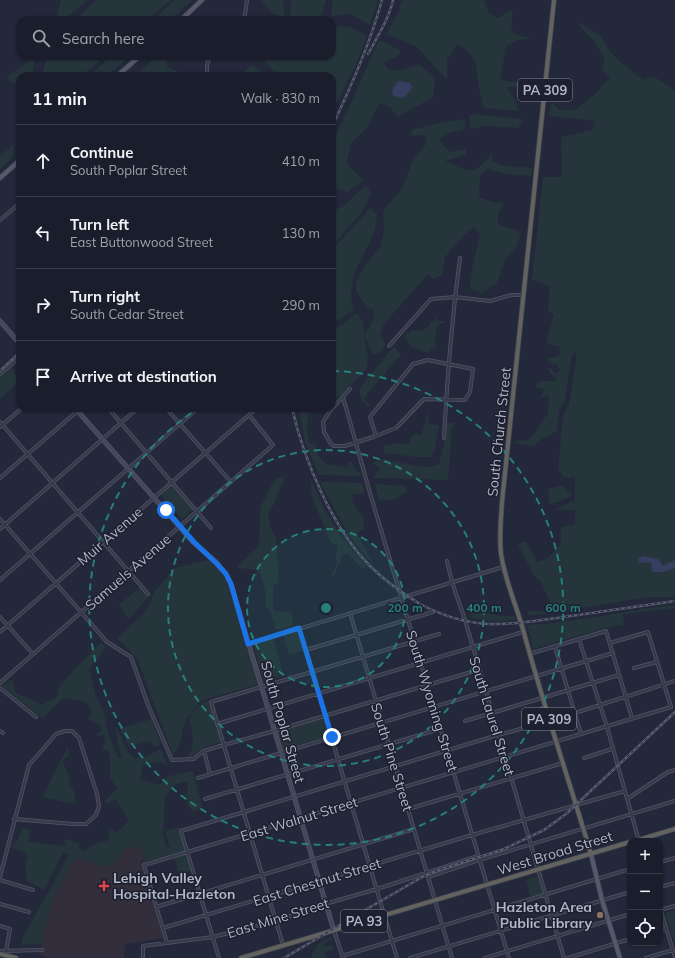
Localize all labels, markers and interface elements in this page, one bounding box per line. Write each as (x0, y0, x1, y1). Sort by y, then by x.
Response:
search box (16, 16, 336, 60)
icon: search (30, 27, 52, 49)
text: Search here (62, 29, 144, 48)
road number: PA 309 (518, 79, 572, 101)
text: 11 min (32, 88, 87, 109)
text: Walk · 830 m (241, 90, 320, 106)
text: Continue (70, 143, 133, 162)
icon: ahead (32, 150, 54, 172)
text: 410 m (282, 153, 320, 169)
text: South Poplar Street (70, 162, 187, 178)
text: Turn left (70, 215, 129, 234)
icon: left (32, 222, 54, 244)
text: 130 m (282, 225, 320, 241)
text: East Buttonwood Street (70, 234, 213, 250)
text: Turn right (70, 287, 140, 306)
icon: right (32, 294, 54, 316)
text: 290 m (282, 297, 320, 313)
text: South Cedar Street (70, 306, 184, 322)
icon: arrive (32, 366, 54, 388)
street label: South Church Street (483, 366, 515, 498)
text: Arrive at destination (70, 367, 217, 386)
route start (157, 501, 175, 519)
street label: Muir Avenue (74, 503, 146, 569)
street label: Samuels Avenue (81, 530, 175, 614)
text: 200 m (387, 600, 423, 615)
text: 400 m (466, 600, 502, 615)
text: 600 m (545, 600, 581, 615)
centre of rings (319, 601, 333, 615)
street label: South Wyoming Street (402, 628, 462, 774)
street label: South Laurel Street (465, 654, 519, 778)
street label: South Poplar Street (257, 659, 309, 785)
street label: South Pine Street (367, 701, 417, 813)
road number: PA 309 (522, 708, 576, 730)
route end (323, 728, 341, 746)
street label: East Walnut Street (238, 793, 360, 845)
street label: West Broad Street (495, 827, 615, 879)
map controls (627, 838, 663, 946)
button: + (627, 838, 663, 874)
street label: East Chestnut Street (251, 854, 383, 910)
place label: Lehigh Valley Hospital-Hazleton (113, 869, 235, 903)
button: − (627, 874, 663, 910)
marker: Lehigh Valley Hospital-Hazleton (98, 880, 110, 892)
street label: East Mine Street (225, 894, 331, 942)
place label: Hazleton Area Public Library (496, 898, 592, 932)
road number: PA 93 (341, 910, 387, 932)
marker: Hazleton Area Public Library (595, 910, 605, 920)
button: locate (627, 910, 663, 946)

